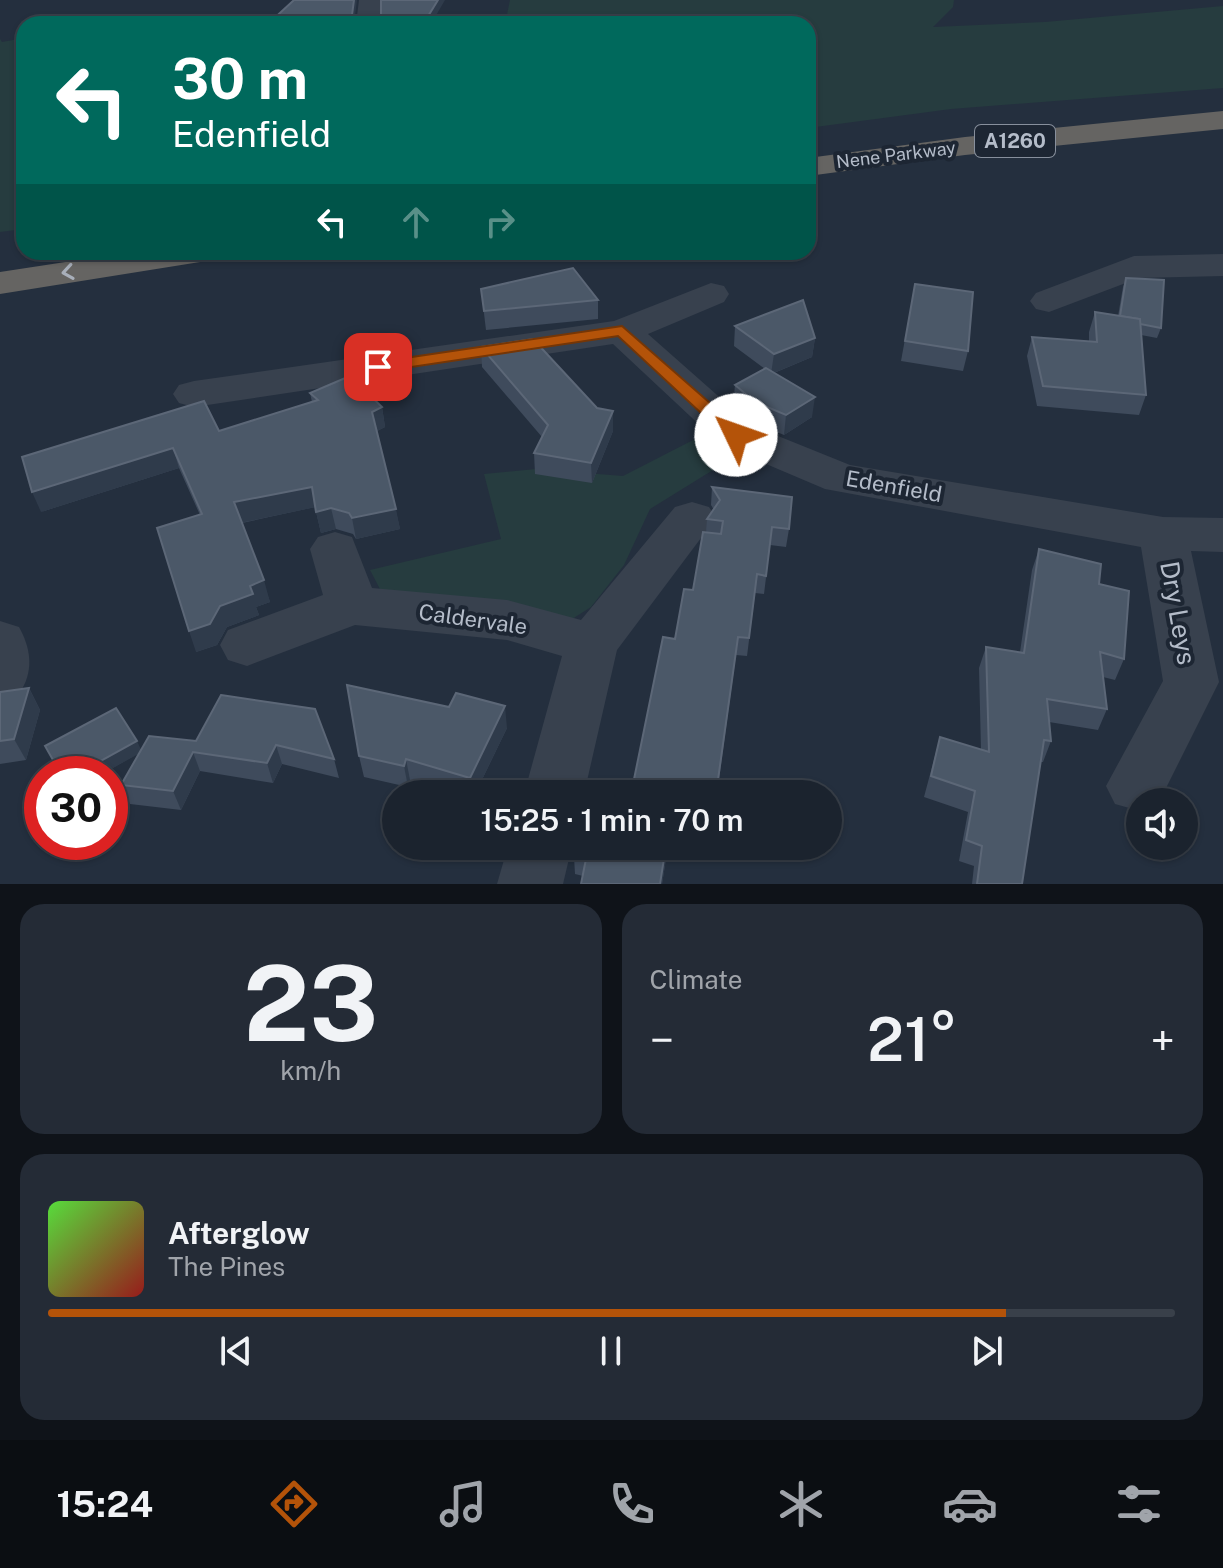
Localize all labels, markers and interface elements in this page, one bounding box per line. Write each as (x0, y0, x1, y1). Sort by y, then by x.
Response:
text: 30 m (172, 46, 308, 112)
icon: left (40, 48, 144, 152)
text: Edenfield (172, 113, 331, 155)
road number: A1260 (975, 125, 1055, 157)
street label: Nene Parkway (835, 137, 957, 172)
icon: left (310, 200, 354, 244)
icon: ahead (394, 200, 438, 244)
icon: right (478, 200, 522, 244)
one-way arrow (61, 263, 75, 280)
pin (344, 333, 412, 401)
icon: arrive (356, 345, 400, 389)
position arrow (694, 393, 778, 477)
street label: Edenfield (844, 465, 944, 507)
street label: Dry Leys (1154, 559, 1203, 667)
street label: Caldervale (417, 599, 529, 639)
speed limit sign: 30 (24, 756, 128, 860)
map controls (1126, 788, 1198, 860)
button: sound (1126, 788, 1198, 860)
text: 15:25 · 1 min · 70 m (481, 802, 743, 838)
text: 23 (243, 942, 378, 1064)
text: Climate (650, 964, 743, 995)
text: 21° (867, 1004, 957, 1075)
text: − (650, 1014, 674, 1066)
text: + (1151, 1014, 1175, 1066)
text: km/h (280, 1055, 341, 1086)
text: Afterglow (168, 1215, 310, 1251)
text: The Pines (168, 1251, 285, 1282)
icon: previous (214, 1329, 258, 1373)
icon: pause (589, 1329, 633, 1373)
icon: next (965, 1329, 1009, 1373)
icon: directions (266, 1476, 322, 1532)
icon: music (435, 1476, 491, 1532)
icon: phone (604, 1476, 660, 1532)
icon: climate (773, 1476, 829, 1532)
icon: car (942, 1476, 998, 1532)
icon: filters (1111, 1476, 1167, 1532)
text: 15:24 (56, 1483, 153, 1525)

